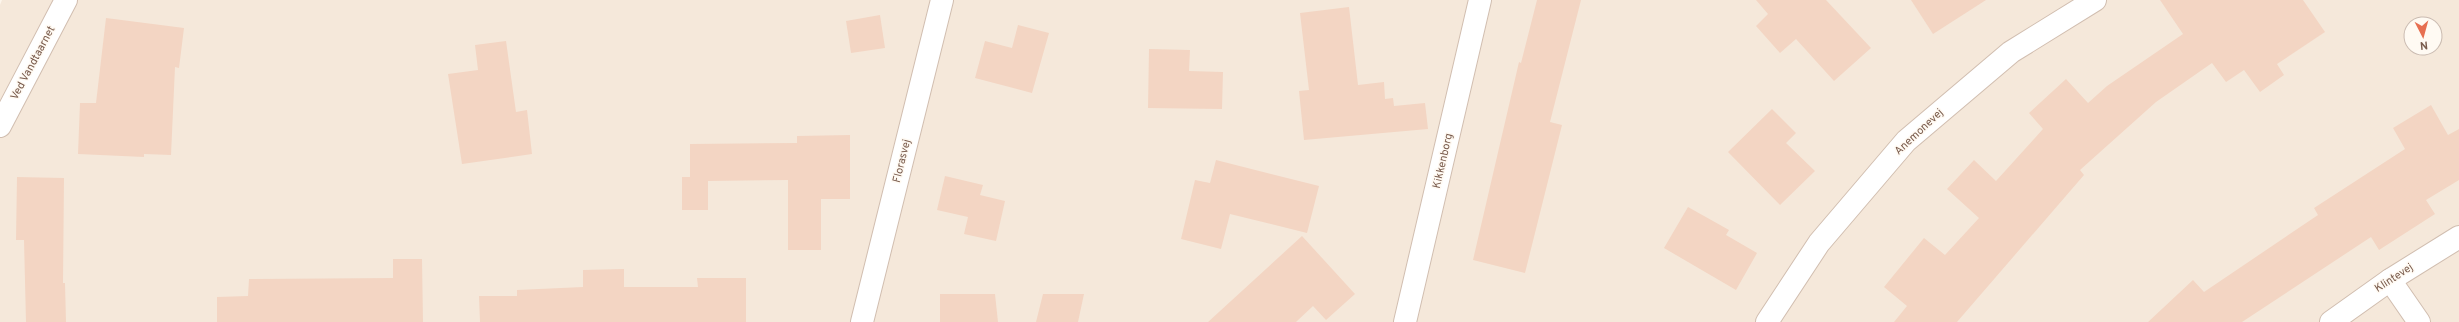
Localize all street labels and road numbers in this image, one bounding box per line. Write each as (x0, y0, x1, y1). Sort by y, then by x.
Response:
street label: Ved Vandtaarnet (8, 24, 58, 102)
street label: Anemonevej (1892, 106, 1946, 158)
street label: Kikkenborg (1430, 132, 1456, 190)
street label: Florasvej (890, 138, 914, 184)
street label: Klintevej (2372, 260, 2416, 296)

